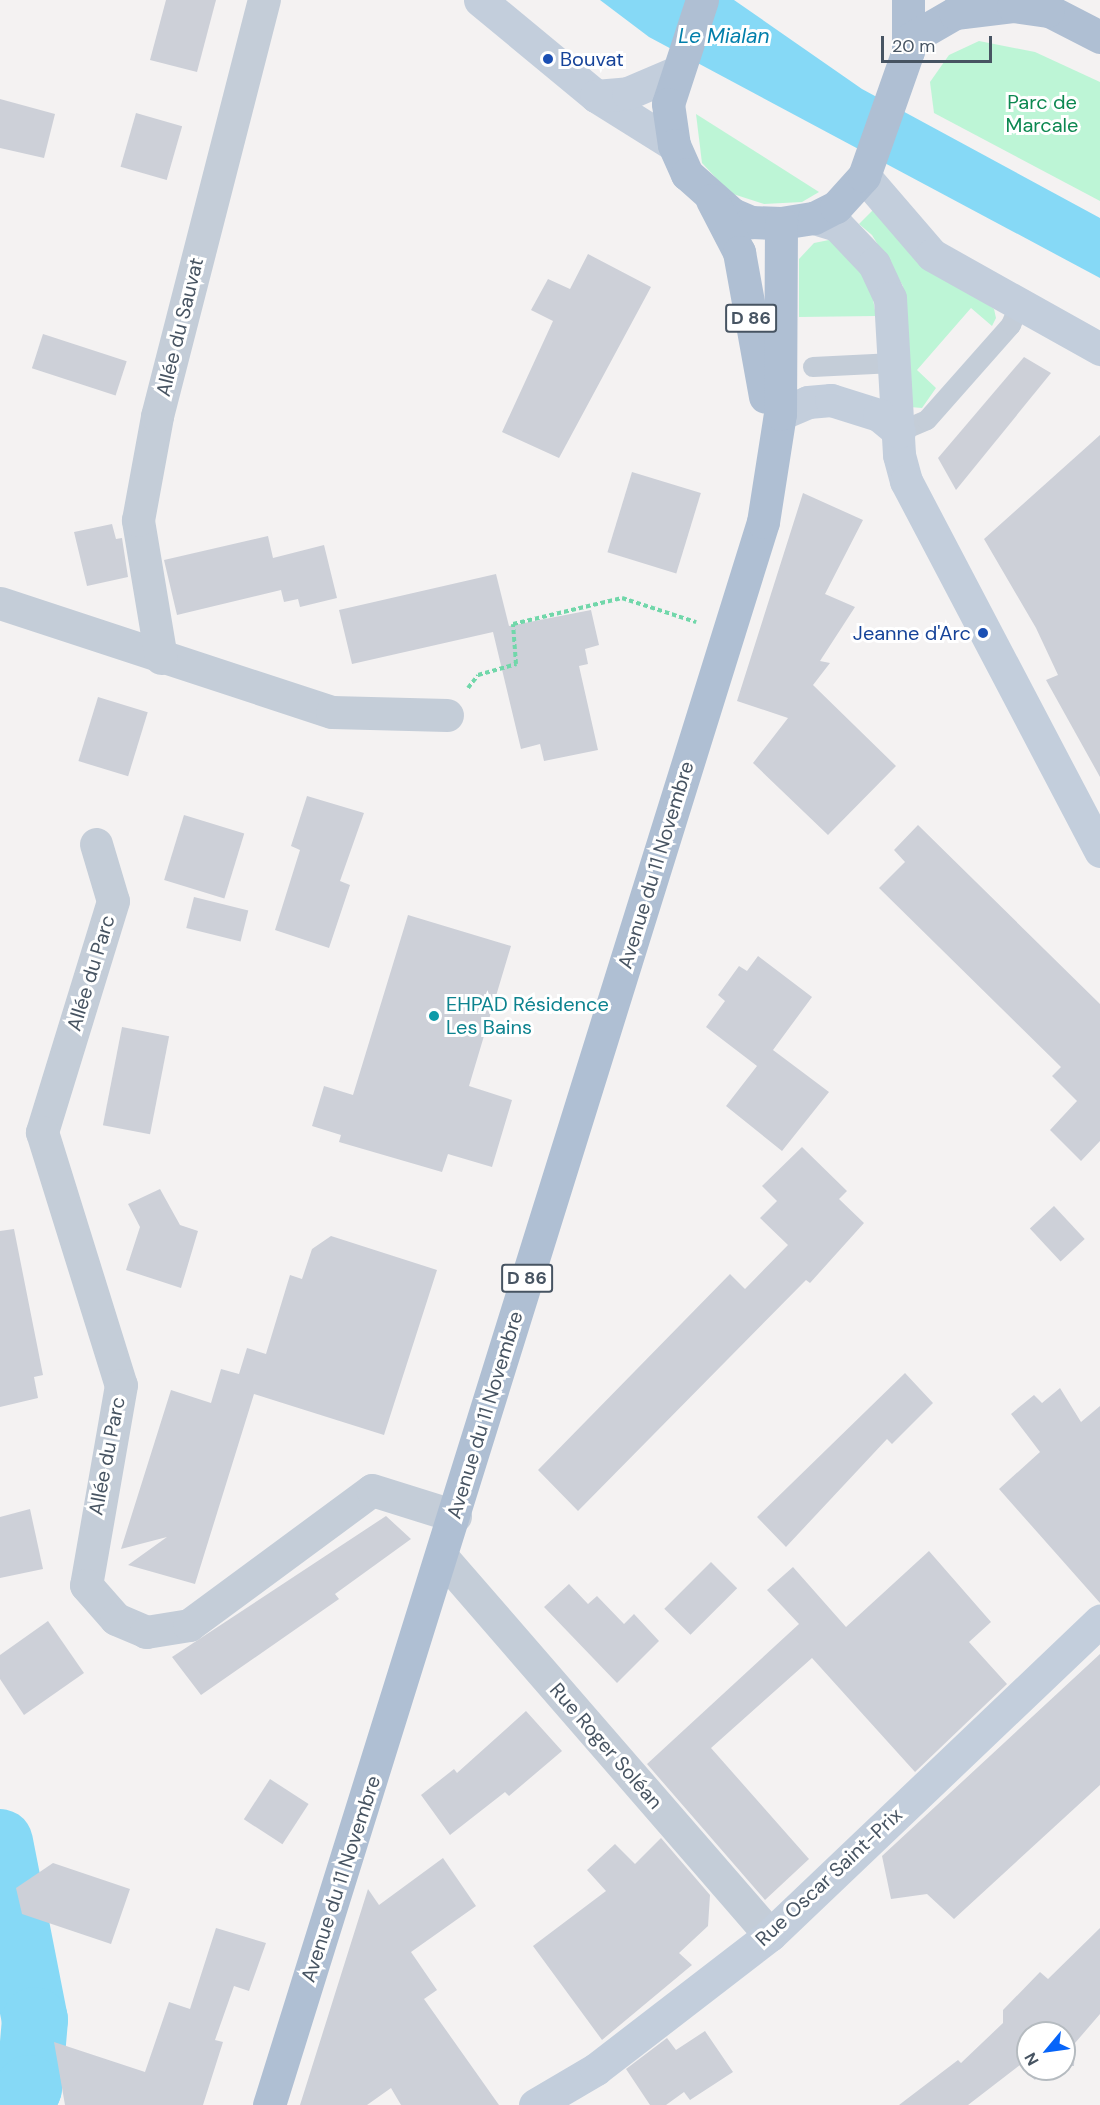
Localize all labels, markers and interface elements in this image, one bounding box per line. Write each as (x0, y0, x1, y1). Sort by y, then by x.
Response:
water label: Le Mialan (678, 23, 770, 49)
scale bar (884, 24, 995, 62)
text: 20 m (892, 34, 935, 58)
place label: Bouvat (560, 47, 624, 71)
marker: Bouvat (541, 52, 555, 66)
park label: Parc de Marcale (1006, 90, 1078, 137)
street label: Allée du Sauvat (151, 255, 209, 399)
road number: D 86 (724, 303, 778, 333)
place label: Jeanne d'Arc (853, 621, 971, 645)
marker: Jeanne d'Arc (976, 626, 990, 640)
street label: Avenue du 11 Novembre (613, 758, 699, 972)
street label: Allée du Parc (62, 912, 120, 1034)
place label: EHPAD Résidence Les Bains (446, 993, 609, 1040)
marker: EHPAD Résidence Les Bains (427, 1009, 441, 1023)
road number: D 86 (500, 1263, 554, 1293)
street label: Avenue du 11 Novembre (442, 1308, 528, 1522)
street label: Allée du Parc (84, 1395, 130, 1517)
street label: Rue Roger Soléan (545, 1678, 667, 1814)
street label: Avenue du 11 Novembre (296, 1773, 386, 1985)
street label: Rue Oscar Saint-Prix (751, 1803, 907, 1951)
north arrow (1016, 2021, 1076, 2081)
text: N (1020, 2049, 1044, 2069)

